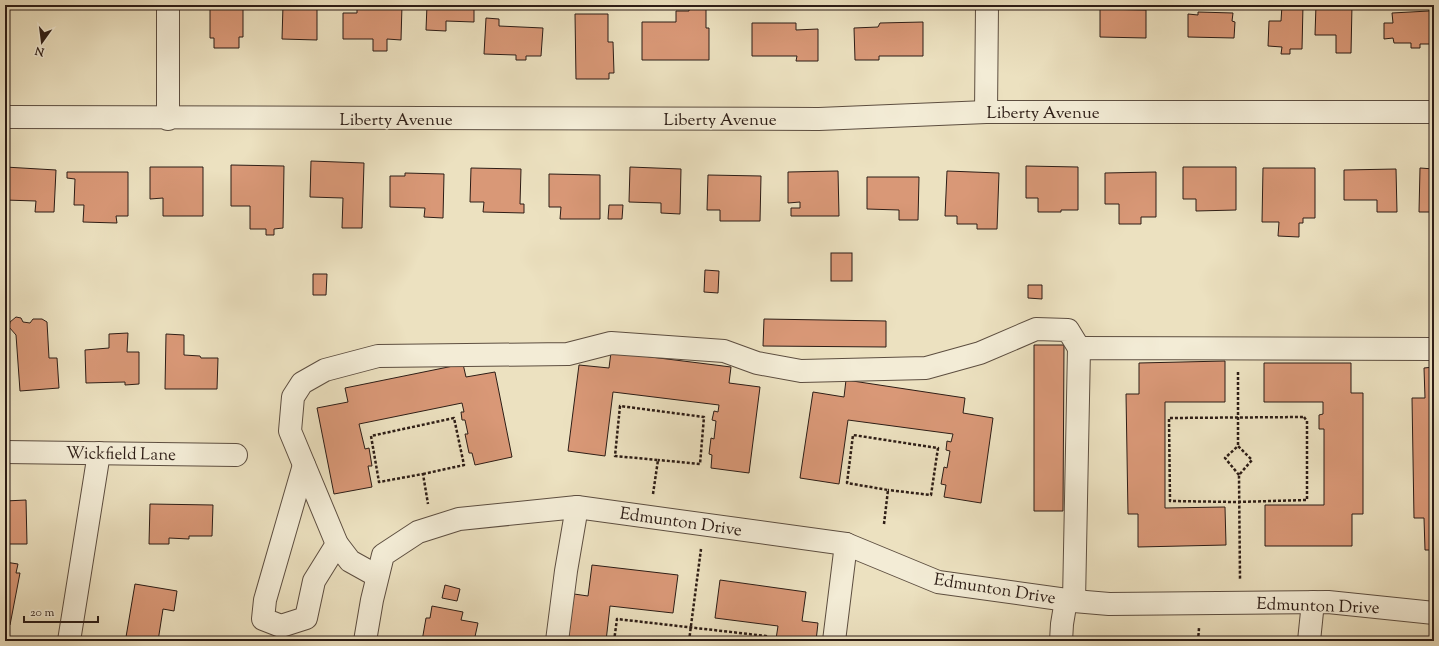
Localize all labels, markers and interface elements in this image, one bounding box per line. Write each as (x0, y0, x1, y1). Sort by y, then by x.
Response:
north arrow (22, 22, 62, 62)
text: N (33, 42, 47, 60)
street label: Liberty Avenue (986, 102, 1100, 126)
street label: Liberty Avenue (339, 109, 453, 133)
street label: Liberty Avenue (663, 109, 777, 133)
street label: Wickfield Lane (66, 442, 176, 468)
street label: Edmunton Drive (618, 503, 743, 543)
street label: Edmunton Drive (932, 568, 1057, 611)
street label: Edmunton Drive (1256, 593, 1380, 621)
scale bar (24, 598, 98, 624)
text: 20 m (30, 604, 55, 622)

